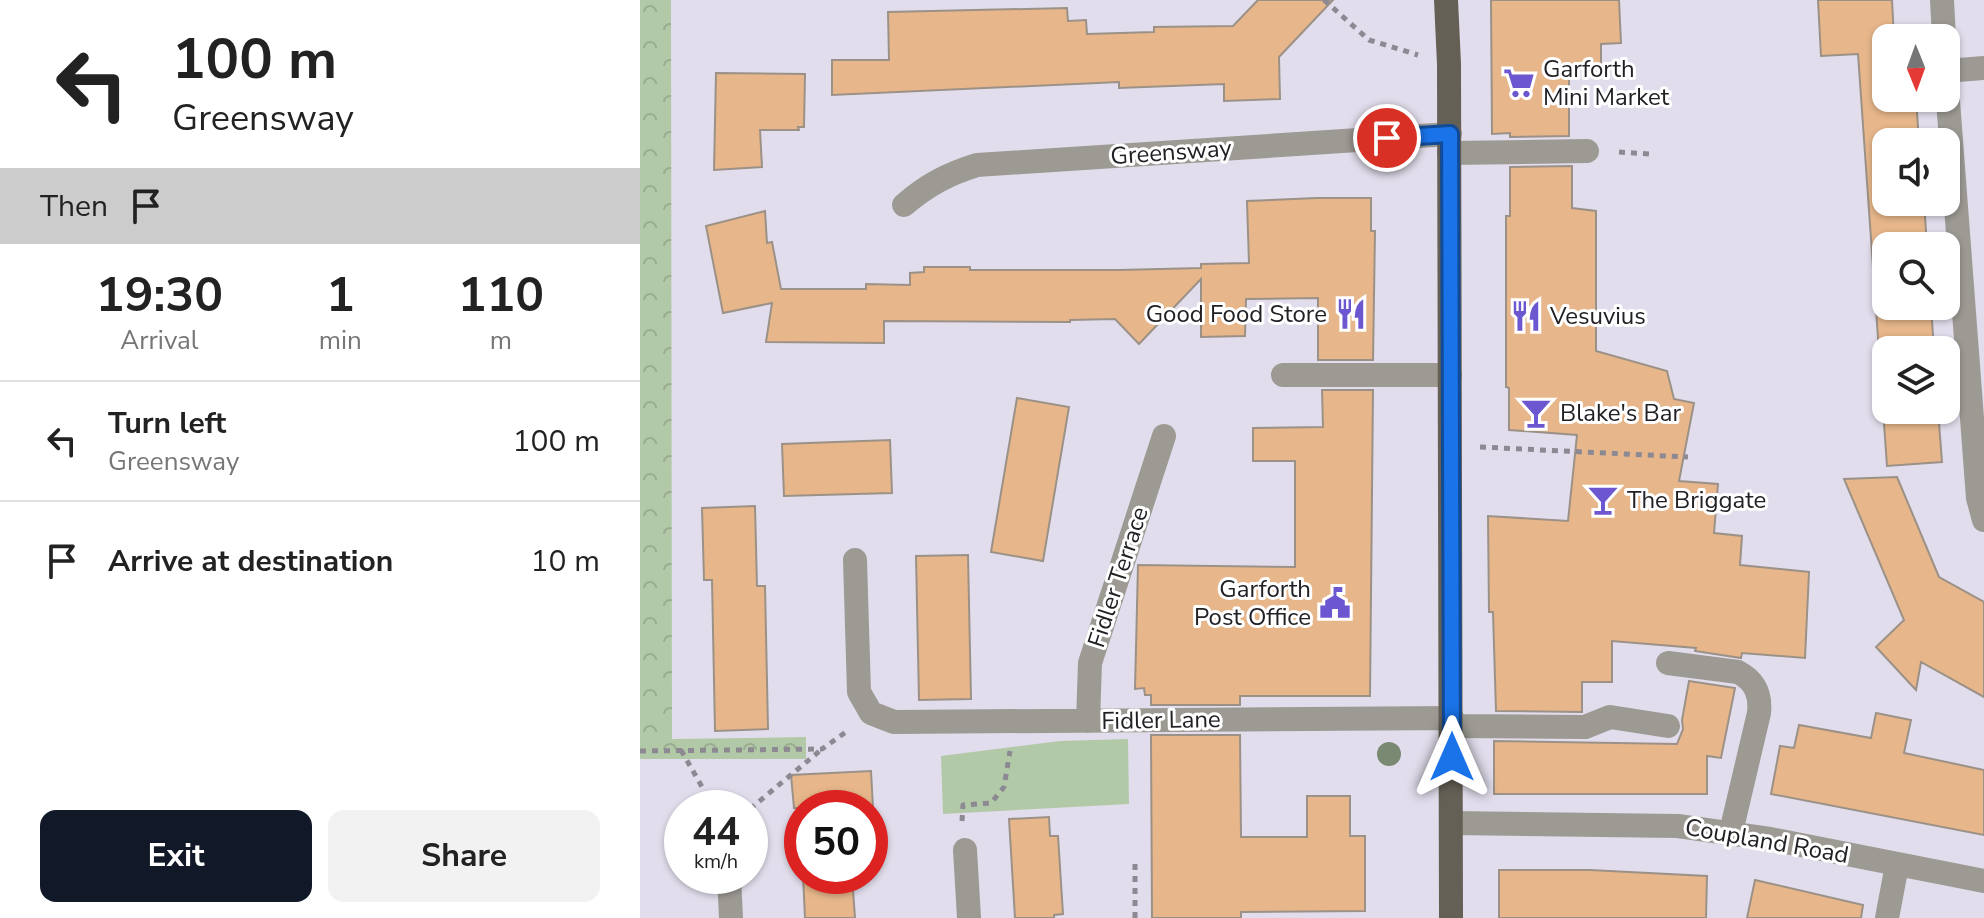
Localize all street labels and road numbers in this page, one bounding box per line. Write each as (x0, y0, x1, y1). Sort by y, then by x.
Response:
street label: Greensway (1109, 132, 1233, 172)
street label: Fidler Terrace (1080, 503, 1156, 651)
street label: Fidler Lane (1101, 703, 1221, 737)
street label: Coupland Road (1683, 811, 1851, 871)

